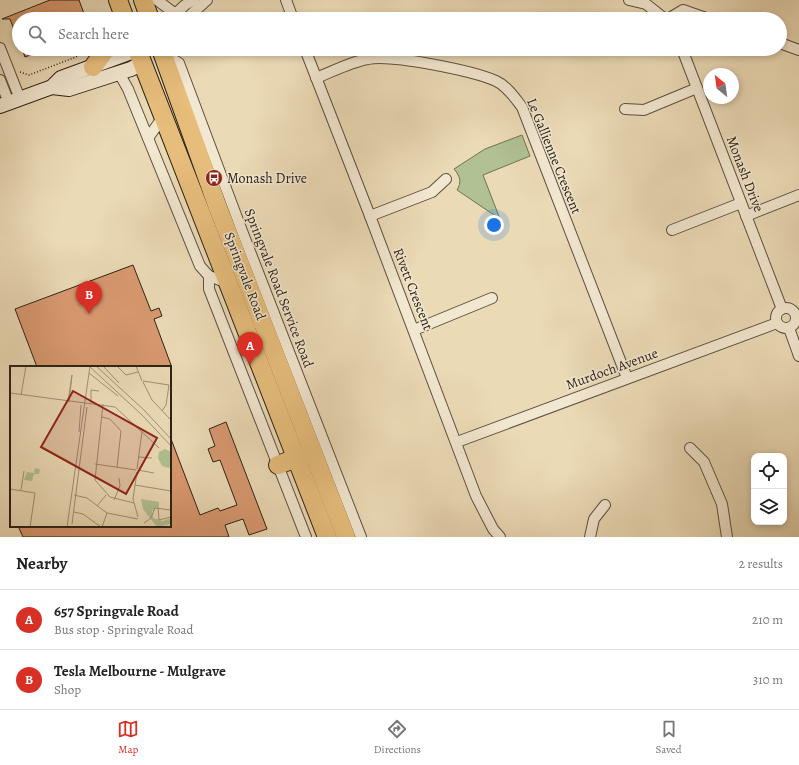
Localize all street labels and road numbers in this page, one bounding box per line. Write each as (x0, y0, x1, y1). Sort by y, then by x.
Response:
street label: Le Gallienne Crescent (522, 95, 586, 217)
street label: Monash Drive (722, 133, 768, 215)
street label: Springvale Road Service Road (240, 206, 318, 371)
street label: Springvale Road (219, 229, 271, 323)
street label: Rivett Crescent (389, 245, 438, 333)
street label: Murdoch Avenue (563, 344, 661, 394)

